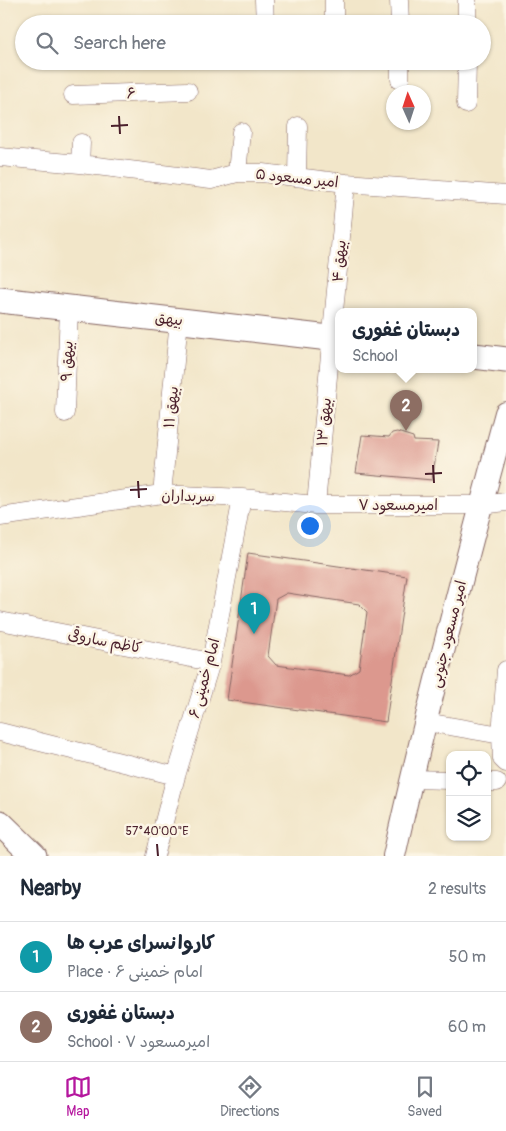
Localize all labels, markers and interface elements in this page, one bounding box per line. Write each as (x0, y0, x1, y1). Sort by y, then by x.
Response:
search box (15, 15, 491, 70)
icon: search (33, 29, 61, 57)
text: Search here (73, 31, 166, 55)
street label: ۶ (126, 84, 136, 103)
north arrow (386, 85, 431, 130)
street label: امیر مسعود ۵ (254, 165, 339, 192)
street label: بیهق ۴ (328, 239, 351, 283)
popup (335, 308, 477, 373)
street label: بیهق (154, 309, 184, 330)
text: دبستان غفوری (352, 318, 460, 342)
street label: بیهق ۹ (57, 340, 78, 382)
text: School (352, 346, 398, 366)
street label: بیهق ۱۱ (160, 385, 183, 429)
pin: 2 (390, 390, 422, 431)
street label: بیهق ۱۳ (313, 397, 336, 447)
street label: سربداران (161, 487, 215, 506)
street label: امیرمسعود ۷ (358, 496, 438, 515)
your location (297, 513, 323, 539)
street label: امیر مسعود جنوبی (426, 579, 471, 690)
pin: 1 (238, 593, 270, 634)
street label: کاظم ساروقی (66, 623, 144, 660)
street label: امام خمینی ۶ (185, 636, 225, 721)
map controls (446, 751, 491, 841)
button: locate (446, 751, 491, 796)
button: layers (446, 796, 491, 841)
text: 57°40'00"E (125, 824, 189, 839)
text: Nearby (20, 875, 81, 902)
text: 2 results (428, 879, 486, 899)
text: کاروانسرای عرب ها (67, 931, 215, 955)
text: 1 (33, 947, 39, 967)
text: 50 m (449, 947, 486, 967)
text: Place · امام خمینی ۶ (67, 962, 203, 982)
text: دبستان غفوری (67, 1001, 175, 1025)
text: 2 (32, 1017, 40, 1037)
text: 60 m (448, 1017, 486, 1037)
text: School · امیرمسعود ۷ (67, 1032, 210, 1052)
tab: Map (64, 1073, 92, 1120)
tab: Directions (220, 1073, 279, 1120)
tab: Saved (407, 1073, 442, 1120)

